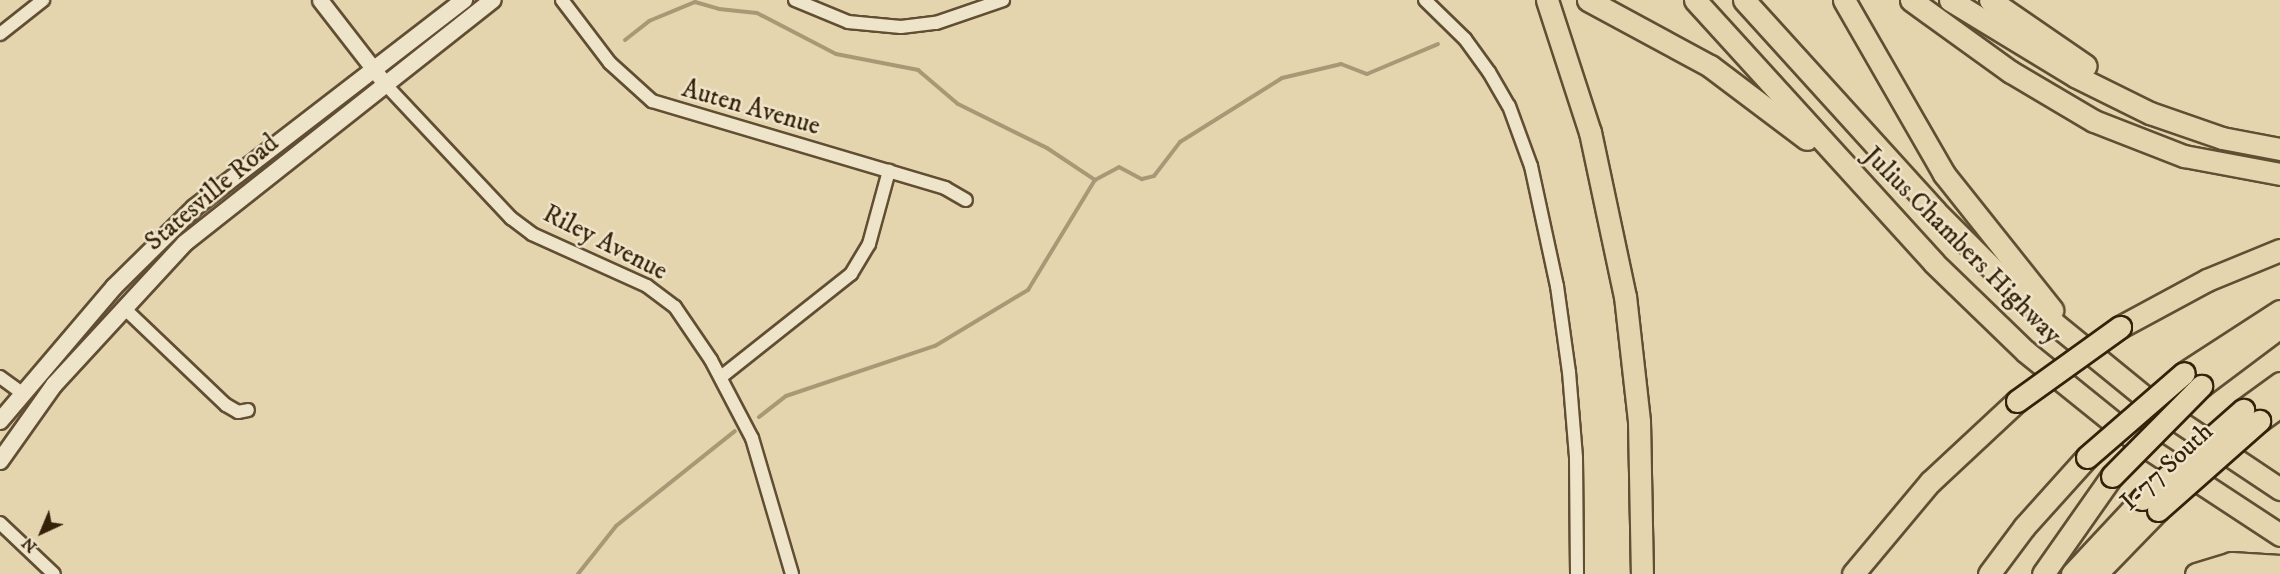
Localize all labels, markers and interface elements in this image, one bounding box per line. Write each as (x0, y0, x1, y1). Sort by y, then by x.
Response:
street label: Auten Avenue (678, 73, 824, 143)
street label: Statesville Road (139, 128, 285, 258)
street label: Julius Chambers Highway (1857, 141, 2067, 351)
street label: Riley Avenue (538, 198, 672, 288)
street label: I-77 South (2114, 416, 2220, 518)
north arrow (12, 502, 72, 562)
text: N (18, 533, 41, 557)

